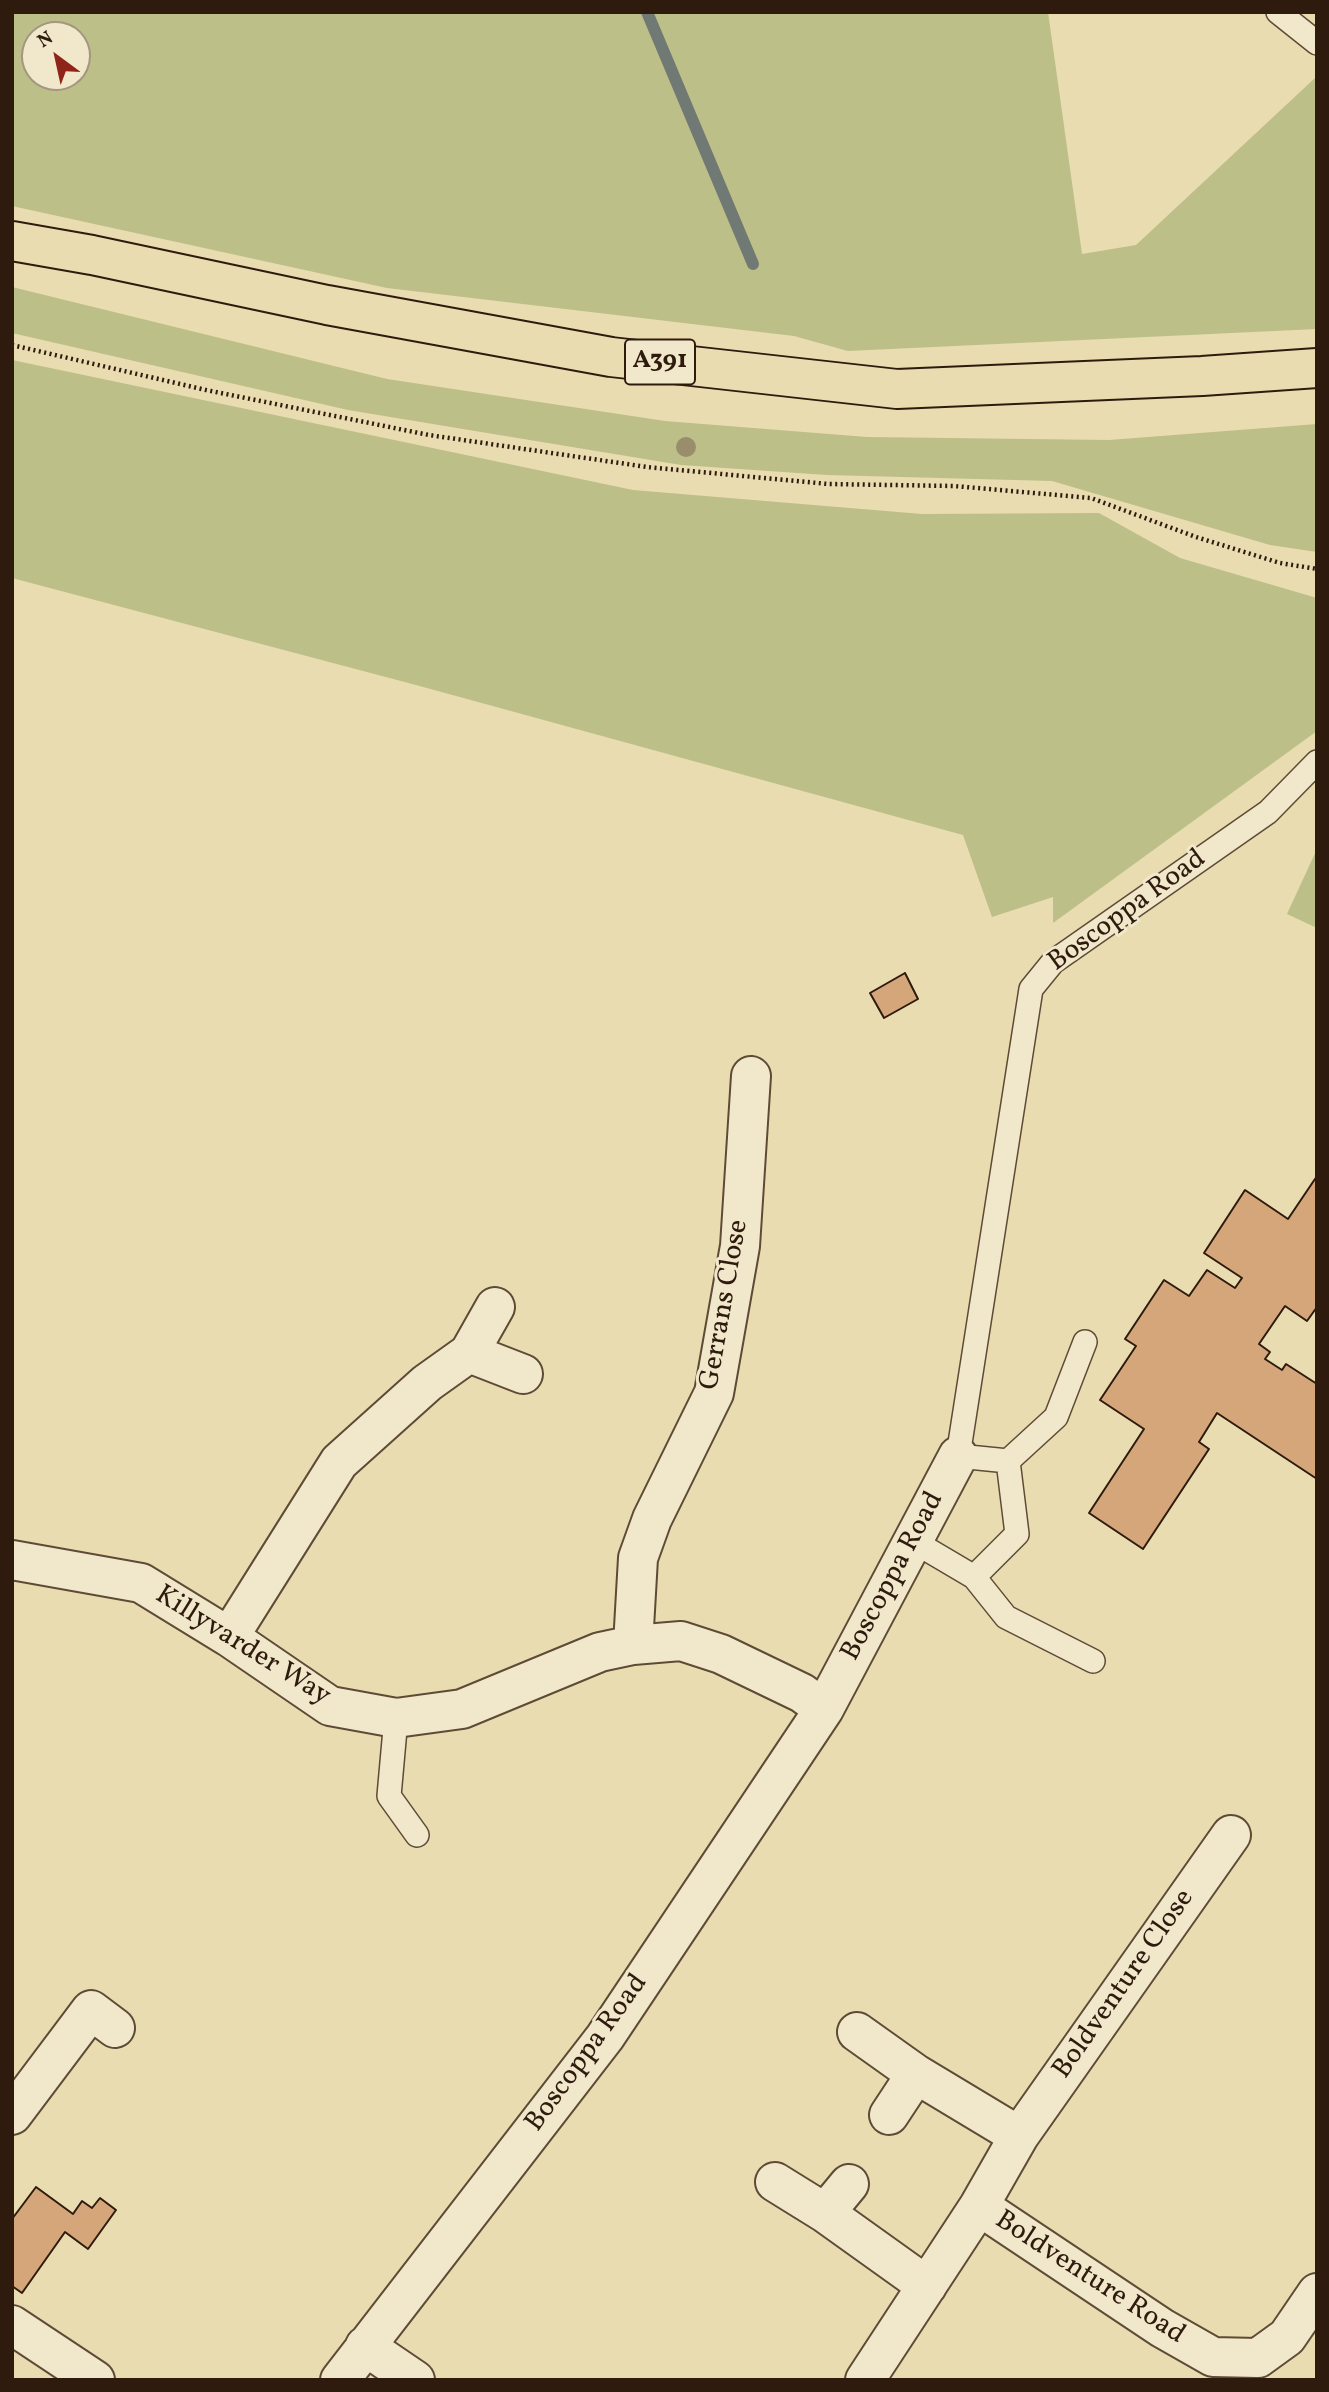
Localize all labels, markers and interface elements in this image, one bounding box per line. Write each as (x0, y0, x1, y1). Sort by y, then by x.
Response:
north arrow (21, 21, 91, 91)
text: N (33, 25, 59, 55)
road number: A391 (625, 340, 695, 384)
street label: Boscoppa Road (1043, 844, 1213, 980)
street label: Gerrans Close (694, 1217, 758, 1393)
street label: Boscoppa Road (835, 1487, 953, 1667)
street label: Killyvarder Way (148, 1580, 336, 1714)
street label: Boldventure Close (1047, 1884, 1203, 2086)
street label: Boscoppa Road (520, 1969, 656, 2139)
street label: Boldventure Road (988, 2205, 1190, 2353)

